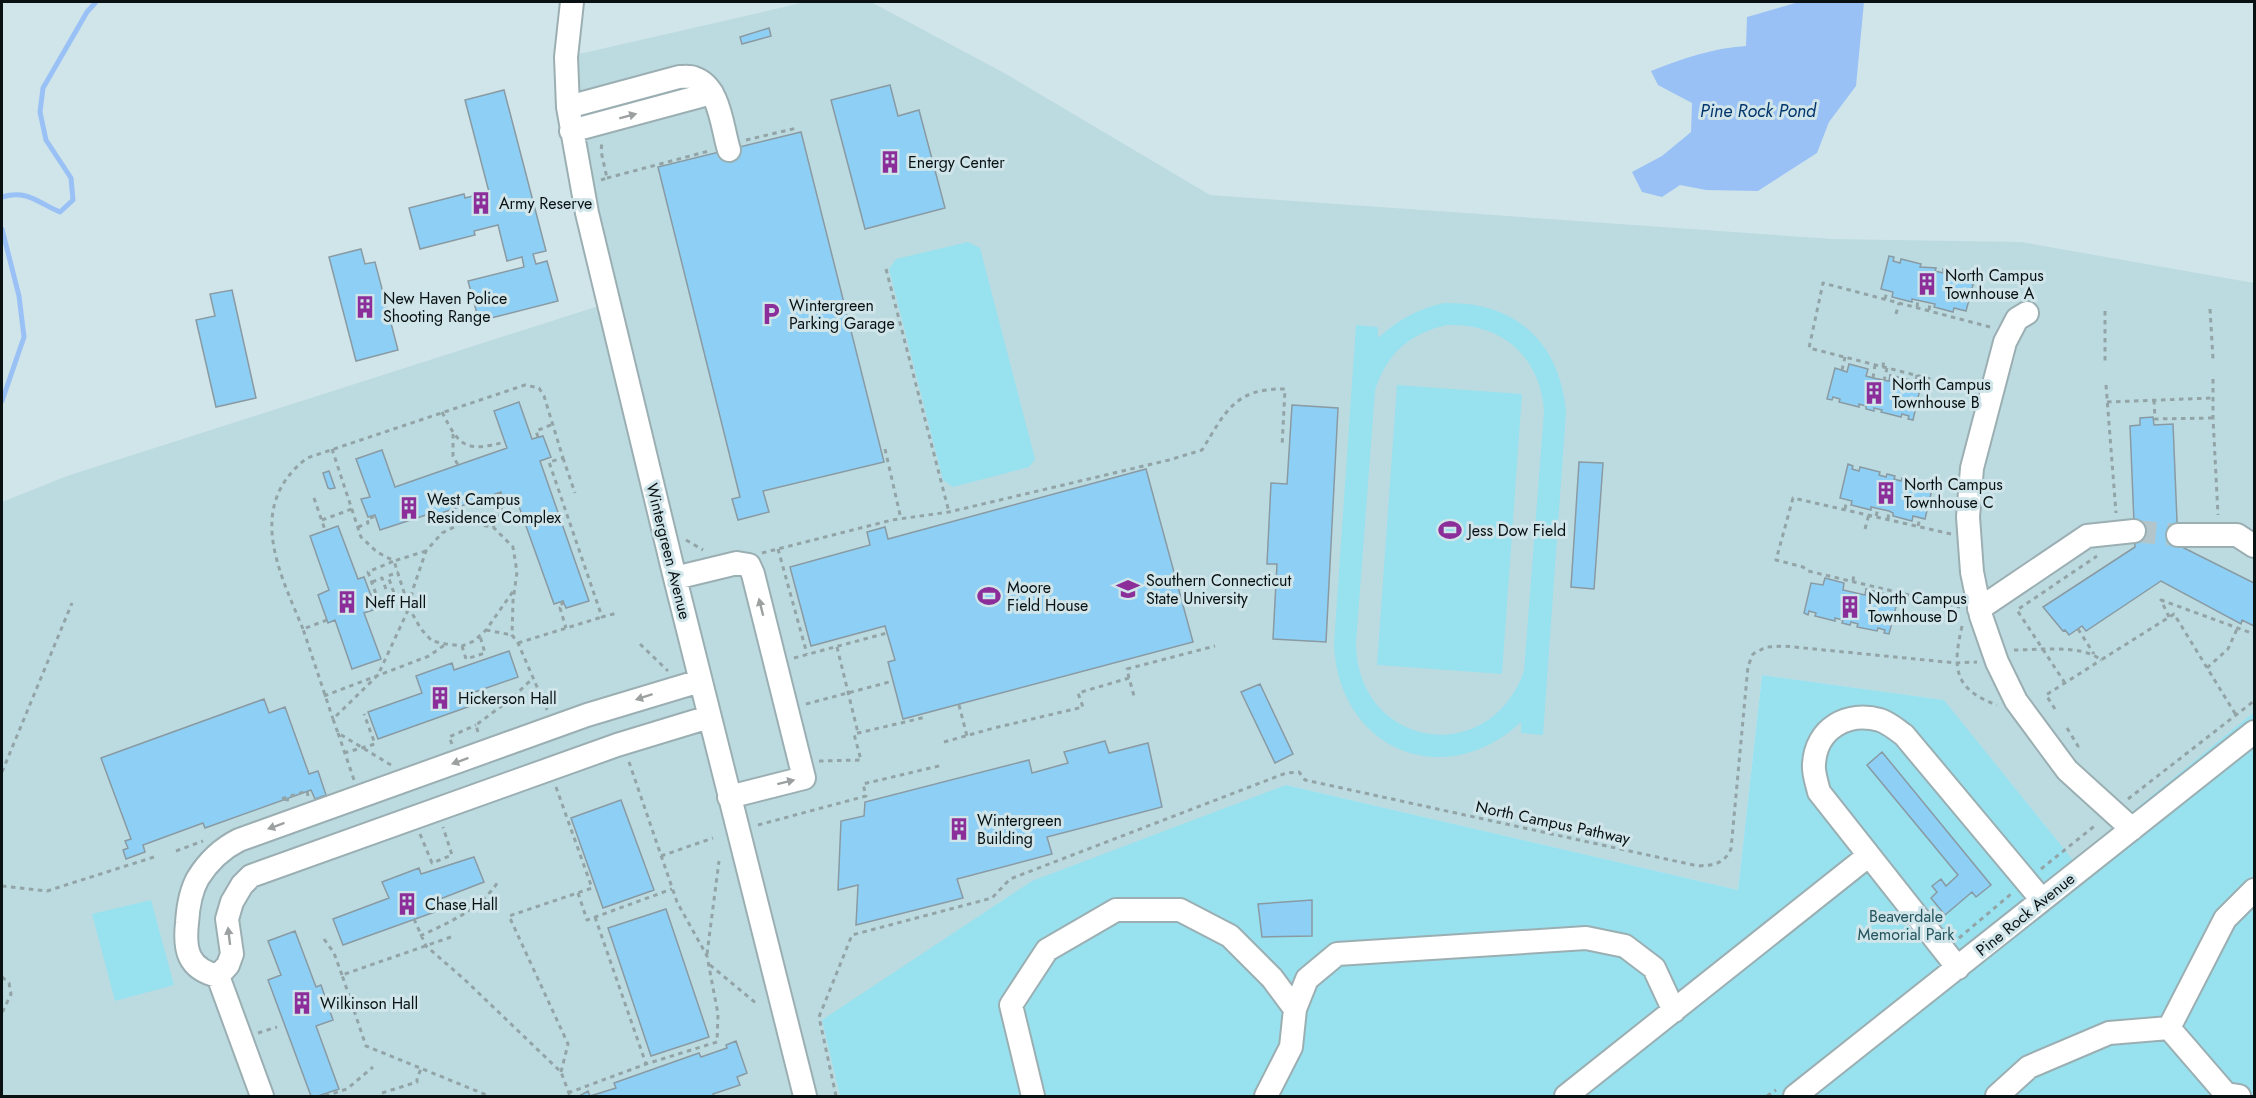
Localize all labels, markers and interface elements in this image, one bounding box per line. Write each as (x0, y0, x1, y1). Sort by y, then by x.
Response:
water label: Pine Rock Pond (1700, 98, 1817, 124)
one-way arrow (619, 111, 637, 120)
building icon: Energy Center (877, 149, 903, 175)
place label: Energy Center (908, 151, 1005, 174)
building icon: Army Reserve (468, 190, 494, 216)
place label: Army Reserve (499, 192, 592, 215)
place label: North Campus Townhouse A (1945, 264, 2044, 305)
building icon: North Campus Townhouse A (1914, 271, 1940, 297)
place label: New Haven Police Shooting Range (383, 287, 507, 328)
building icon: New Haven Police Shooting Range (352, 294, 378, 320)
place label: Wintergreen Parking Garage (789, 294, 895, 335)
parking icon: Wintergreen Parking Garage (758, 301, 784, 327)
place label: North Campus Townhouse B (1892, 373, 1991, 414)
building icon: North Campus Townhouse B (1861, 380, 1887, 406)
place label: North Campus Townhouse C (1904, 473, 2003, 514)
building icon: North Campus Townhouse C (1873, 480, 1899, 506)
street label: Wintergreen Avenue (640, 481, 697, 622)
place label: West Campus Residence Complex (427, 488, 561, 529)
building icon: West Campus Residence Complex (396, 495, 422, 521)
sports icon: Jess Dow Field (1437, 517, 1463, 543)
place label: Jess Dow Field (1466, 519, 1566, 542)
place label: Southern Connecticut State University (1146, 569, 1292, 610)
place label: Moore Field House (1007, 576, 1088, 617)
school or university icon: Southern Connecticut State University (1115, 576, 1141, 602)
sports icon: Moore Field House (976, 583, 1002, 609)
place label: North Campus Townhouse D (1868, 587, 1967, 628)
building icon: Neff Hall (334, 589, 360, 615)
place label: Neff Hall (365, 591, 426, 614)
building icon: North Campus Townhouse D (1837, 594, 1863, 620)
one-way arrow (756, 598, 766, 616)
building icon: Hickerson Hall (427, 685, 453, 711)
place label: Hickerson Hall (458, 687, 557, 710)
one-way arrow (635, 693, 653, 702)
one-way arrow (451, 757, 469, 767)
one-way arrow (777, 777, 795, 787)
street label: North Campus Pathway (1474, 795, 1633, 850)
place label: Wintergreen Building (977, 809, 1062, 850)
building icon: Wintergreen Building (946, 816, 972, 842)
one-way arrow (267, 822, 285, 832)
street label: Pine Rock Avenue (1971, 867, 2080, 962)
building icon: Chase Hall (394, 891, 420, 917)
place label: Chase Hall (425, 893, 498, 916)
park label: Beaverdale Memorial Park (1858, 905, 1955, 946)
one-way arrow (224, 927, 234, 946)
building icon: Wilkinson Hall (289, 990, 315, 1016)
place label: Wilkinson Hall (320, 992, 418, 1015)

